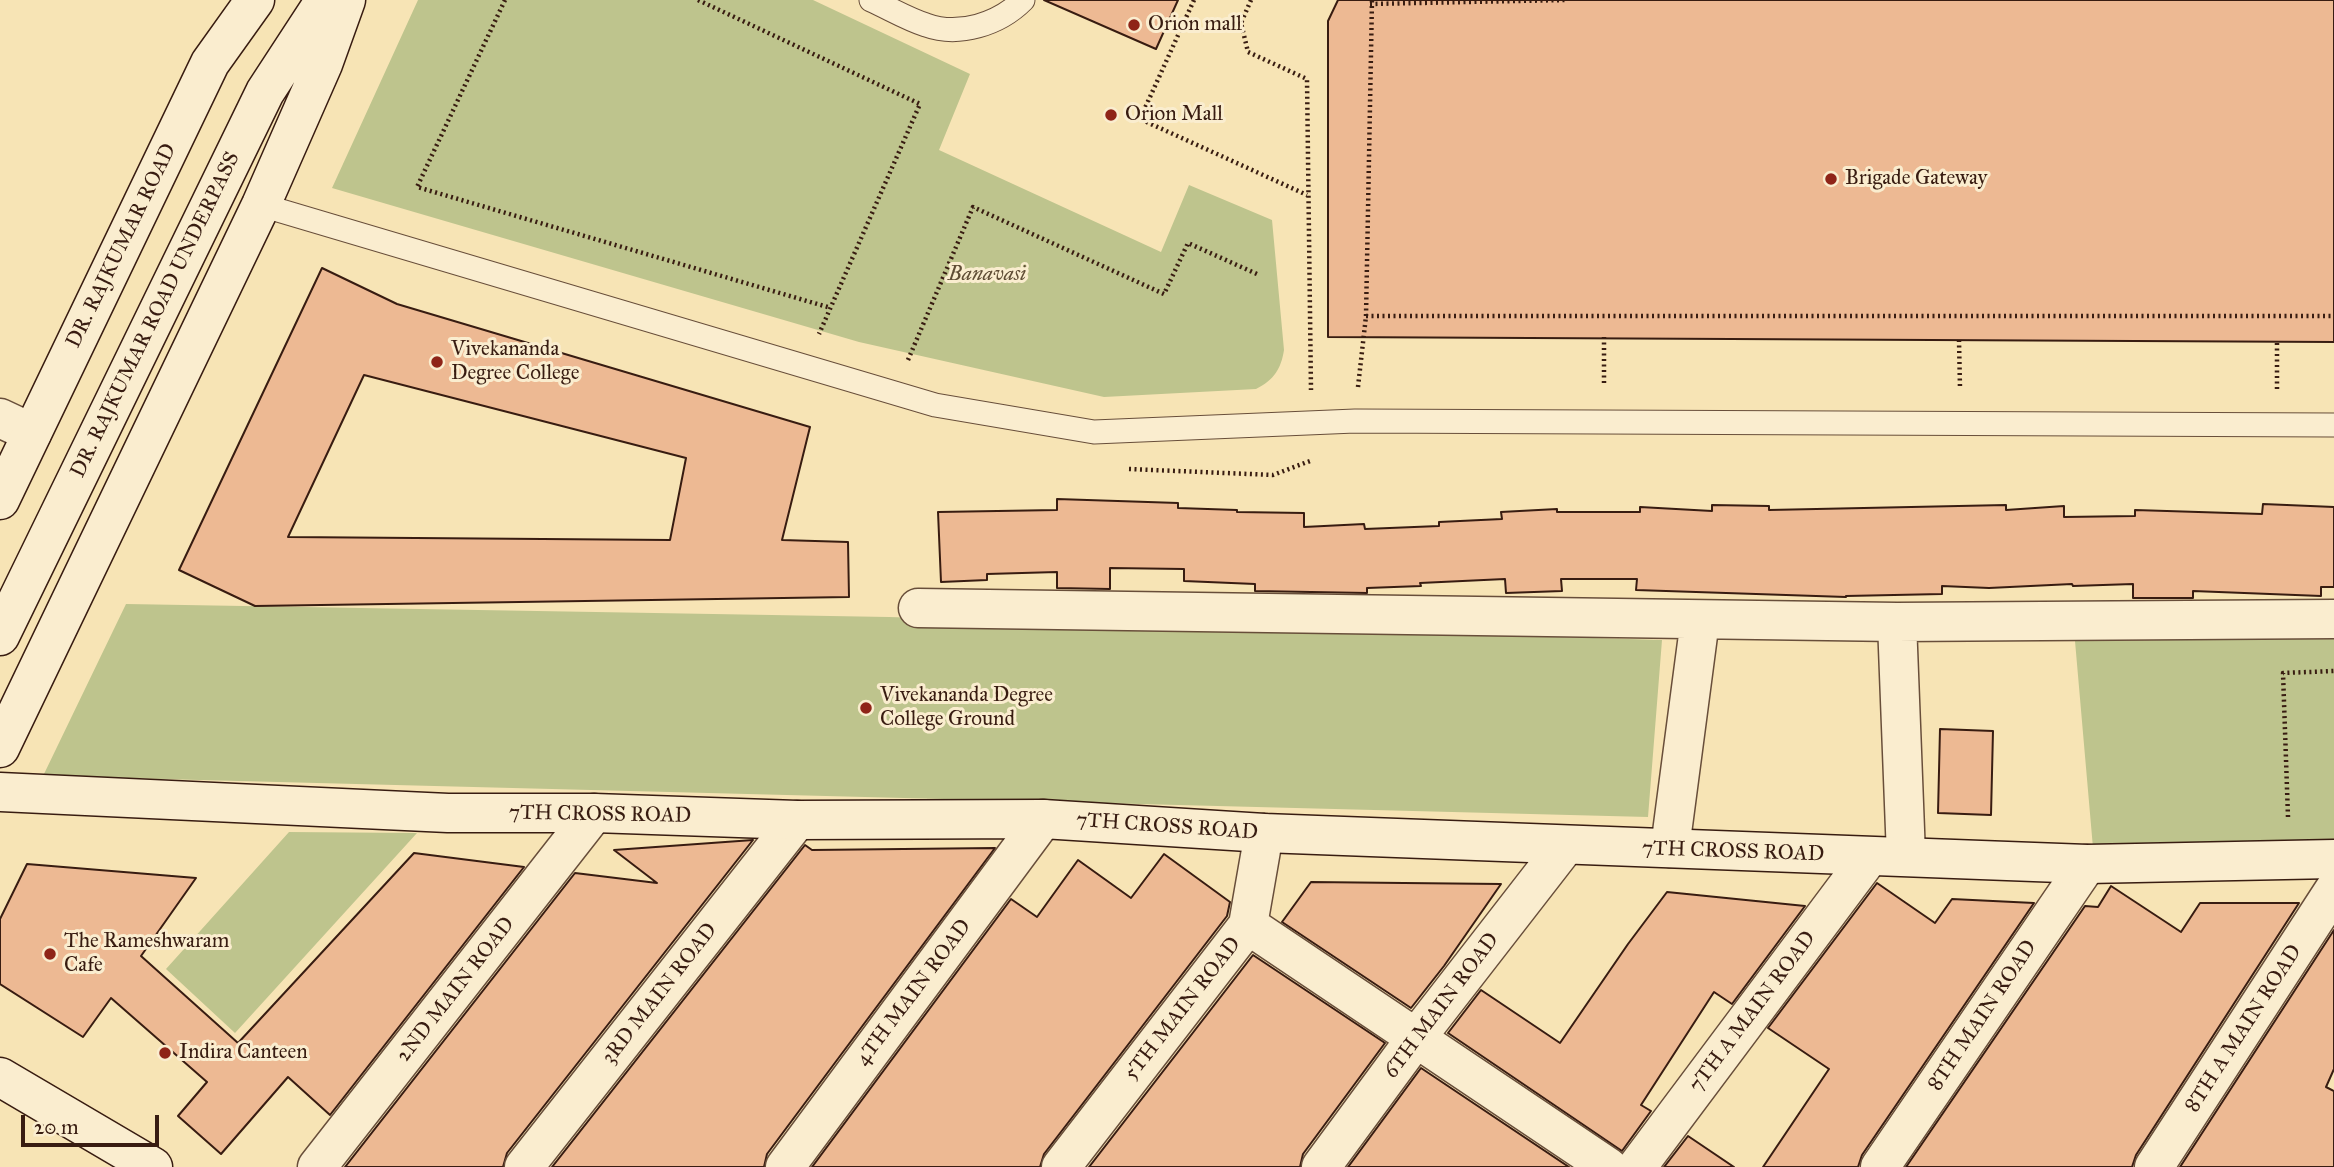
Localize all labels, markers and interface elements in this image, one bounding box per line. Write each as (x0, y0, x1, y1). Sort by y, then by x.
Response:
place label: Orion mall (1148, 12, 1242, 38)
marker: Orion mall (1126, 17, 1142, 33)
place label: Orion Mall (1125, 102, 1223, 128)
marker: Orion Mall (1103, 107, 1119, 123)
street label: DR. RAJKUMAR ROAD (62, 140, 182, 352)
street label: DR. RAJKUMAR ROAD UNDERPASS (66, 148, 246, 482)
place label: Brigade Gateway (1845, 166, 1987, 192)
marker: Brigade Gateway (1823, 171, 1839, 187)
park label: Banavasi (948, 262, 1026, 288)
place label: Vivekananda Degree College (451, 337, 579, 387)
marker: Vivekananda Degree College (429, 354, 445, 370)
place label: Vivekananda Degree College Ground (880, 683, 1053, 733)
marker: Vivekananda Degree College Ground (858, 700, 874, 716)
street label: 7TH CROSS ROAD (509, 801, 691, 829)
street label: 7TH CROSS ROAD (1075, 808, 1259, 846)
street label: 7TH CROSS ROAD (1641, 836, 1825, 868)
street label: 2ND MAIN ROAD (392, 912, 520, 1068)
street label: 4TH MAIN ROAD (851, 915, 977, 1071)
street label: 3RD MAIN ROAD (597, 918, 723, 1070)
street label: 7TH A MAIN ROAD (1684, 927, 1822, 1097)
street label: 6TH MAIN ROAD (1379, 928, 1505, 1084)
place label: The Rameshwaram Cafe (64, 929, 229, 979)
street label: 5TH MAIN ROAD (1119, 932, 1247, 1086)
street label: 8TH MAIN ROAD (1923, 936, 2043, 1096)
street label: 8TH A MAIN ROAD (2180, 940, 2308, 1118)
marker: The Rameshwaram Cafe (42, 946, 58, 962)
place label: Indira Canteen (179, 1040, 308, 1066)
marker: Indira Canteen (157, 1045, 173, 1061)
scale bar (24, 1100, 163, 1144)
text: 20 m (34, 1114, 79, 1140)

